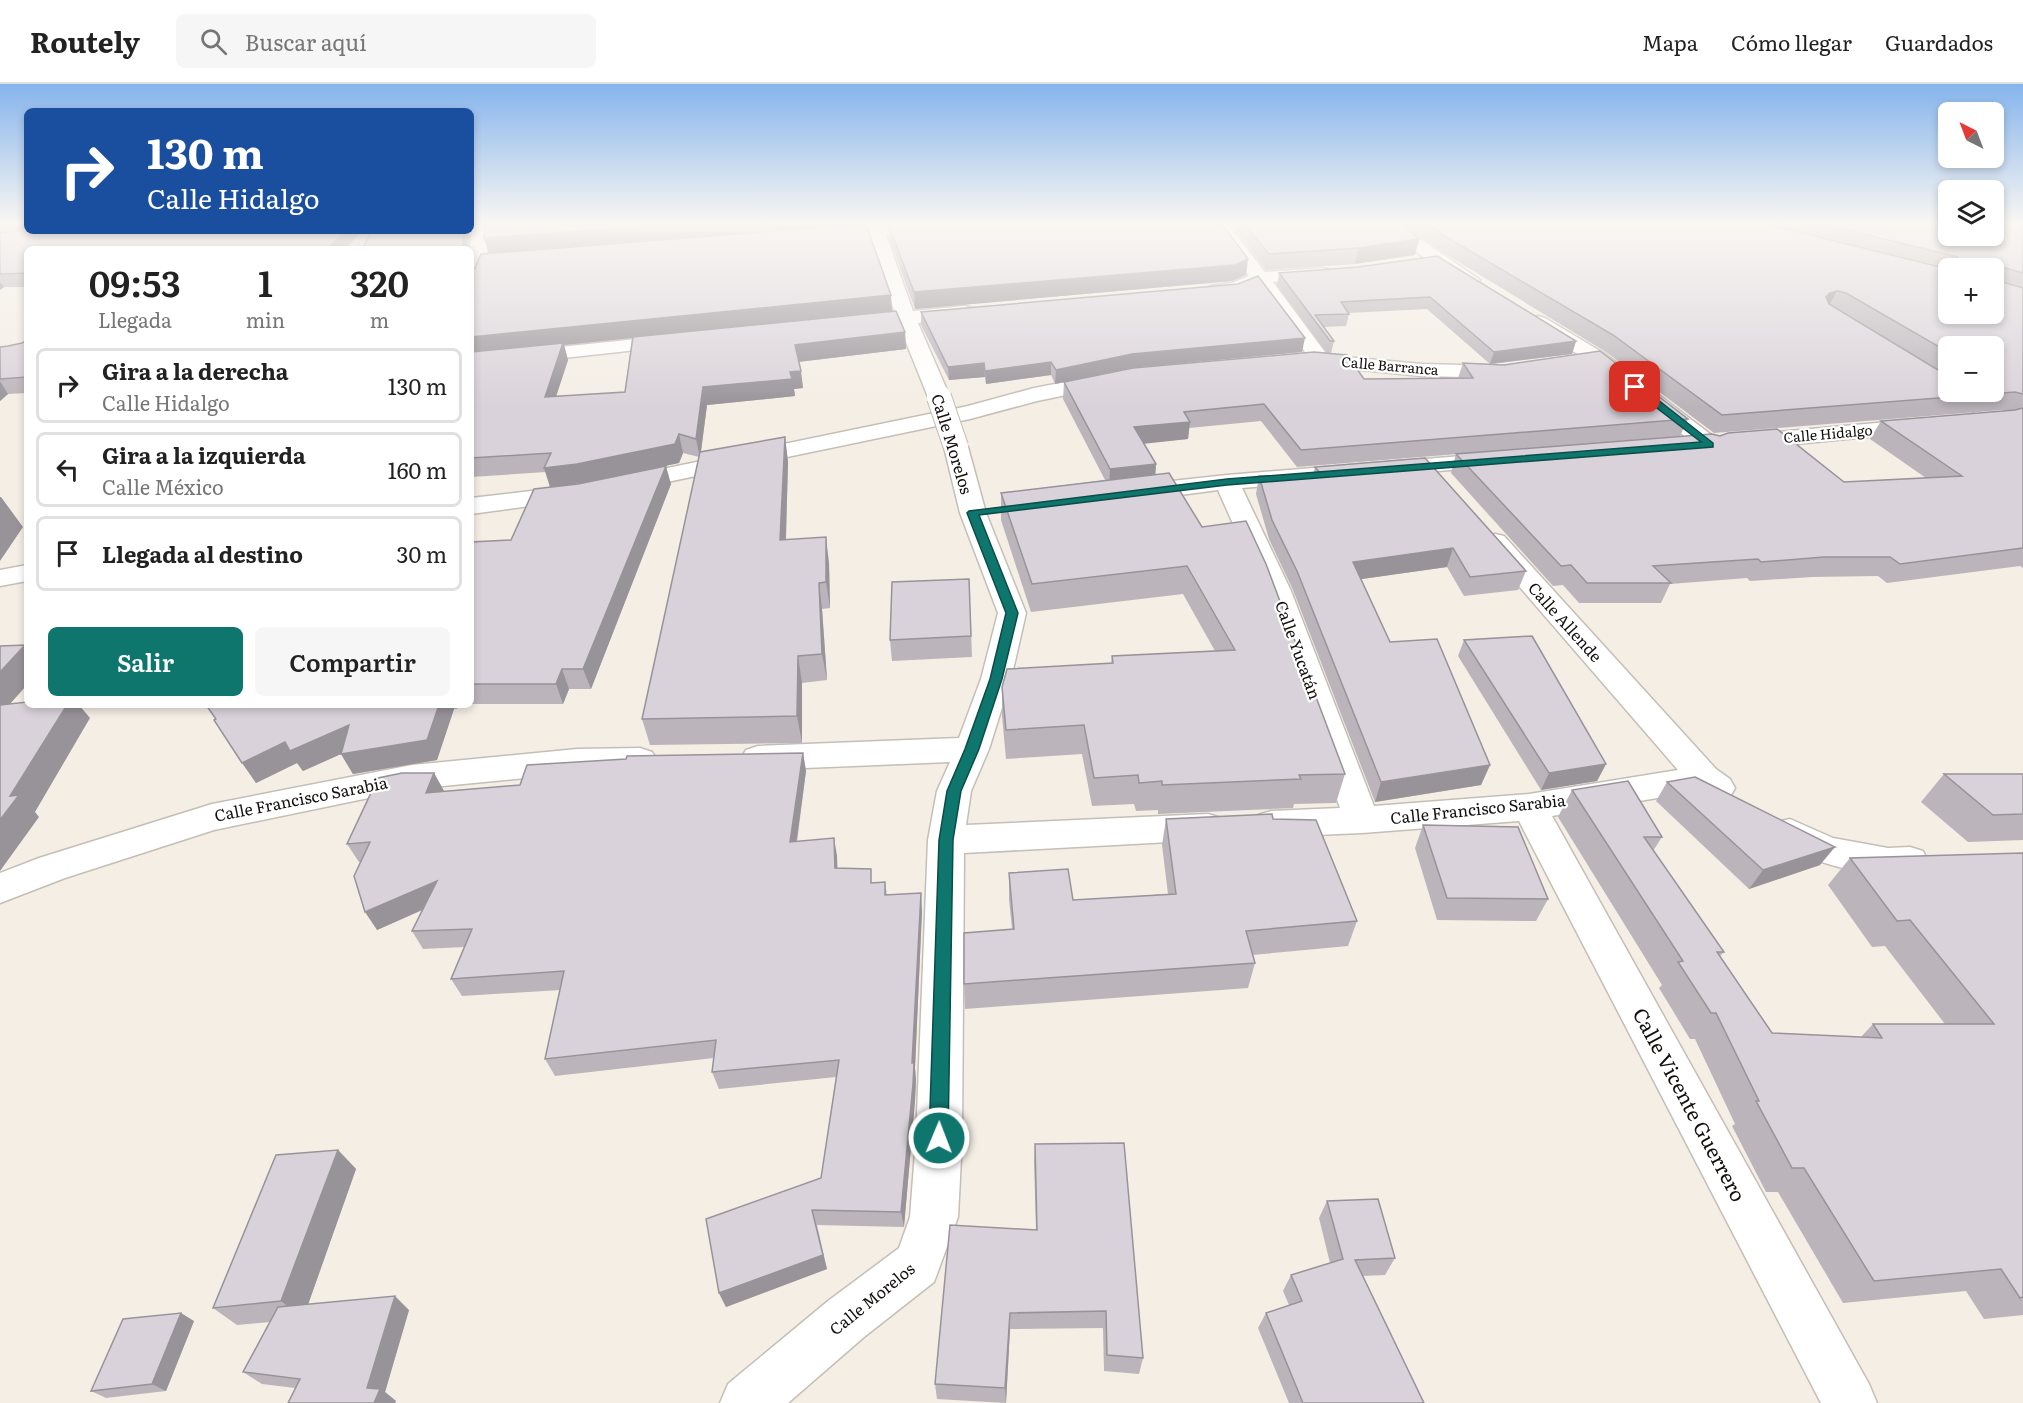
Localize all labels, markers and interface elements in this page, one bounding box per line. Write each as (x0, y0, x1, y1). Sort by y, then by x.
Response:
search box (176, 14, 596, 68)
text: Routely (30, 20, 140, 62)
icon: search (197, 25, 230, 58)
text: Buscar aquí (245, 25, 367, 58)
text: Mapa (1642, 26, 1698, 57)
text: Cómo llegar (1731, 26, 1852, 57)
text: Guardados (1885, 26, 1993, 57)
north arrow (1938, 102, 2004, 168)
map controls (1938, 102, 2004, 402)
text: 130 m (147, 120, 264, 182)
icon: right (48, 132, 126, 210)
text: Calle Hidalgo (147, 177, 320, 217)
button: layers (1938, 180, 2004, 246)
text: 09:53 (89, 255, 181, 308)
text: 1 (258, 255, 273, 308)
text: 320 (350, 255, 409, 308)
button: + (1938, 258, 2004, 324)
text: Llegada (98, 304, 172, 334)
text: min (246, 304, 285, 334)
text: m (370, 304, 389, 334)
button: − (1938, 336, 2004, 402)
street label: Calle Barranca (1341, 351, 1440, 379)
text: Gira a la derecha (102, 354, 289, 387)
pin (1609, 361, 1660, 412)
icon: right (51, 369, 84, 402)
text: 130 m (388, 369, 447, 402)
icon: arrive (1618, 370, 1651, 403)
text: Calle Hidalgo (102, 387, 230, 417)
street label: Calle Morelos (926, 391, 980, 497)
street label: Calle Hidalgo (1782, 419, 1873, 447)
text: Gira a la izquierda (102, 438, 306, 471)
icon: left (51, 453, 84, 486)
text: 160 m (388, 453, 447, 486)
text: Calle México (102, 471, 224, 501)
icon: arrive (51, 537, 84, 570)
text: Llegada al destino (102, 537, 303, 570)
text: 30 m (397, 537, 447, 570)
street label: Calle Allende (1523, 576, 1608, 667)
street label: Calle Yucatán (1270, 597, 1328, 703)
button: Salir (48, 627, 243, 696)
button: Compartir (255, 627, 450, 696)
street label: Calle Francisco Sarabia (212, 769, 390, 827)
street label: Calle Francisco Sarabia (1389, 787, 1567, 829)
street label: Calle Vicente Guerrero (1627, 1002, 1755, 1207)
position arrow (907, 1106, 971, 1170)
street label: Calle Morelos (824, 1256, 919, 1340)

